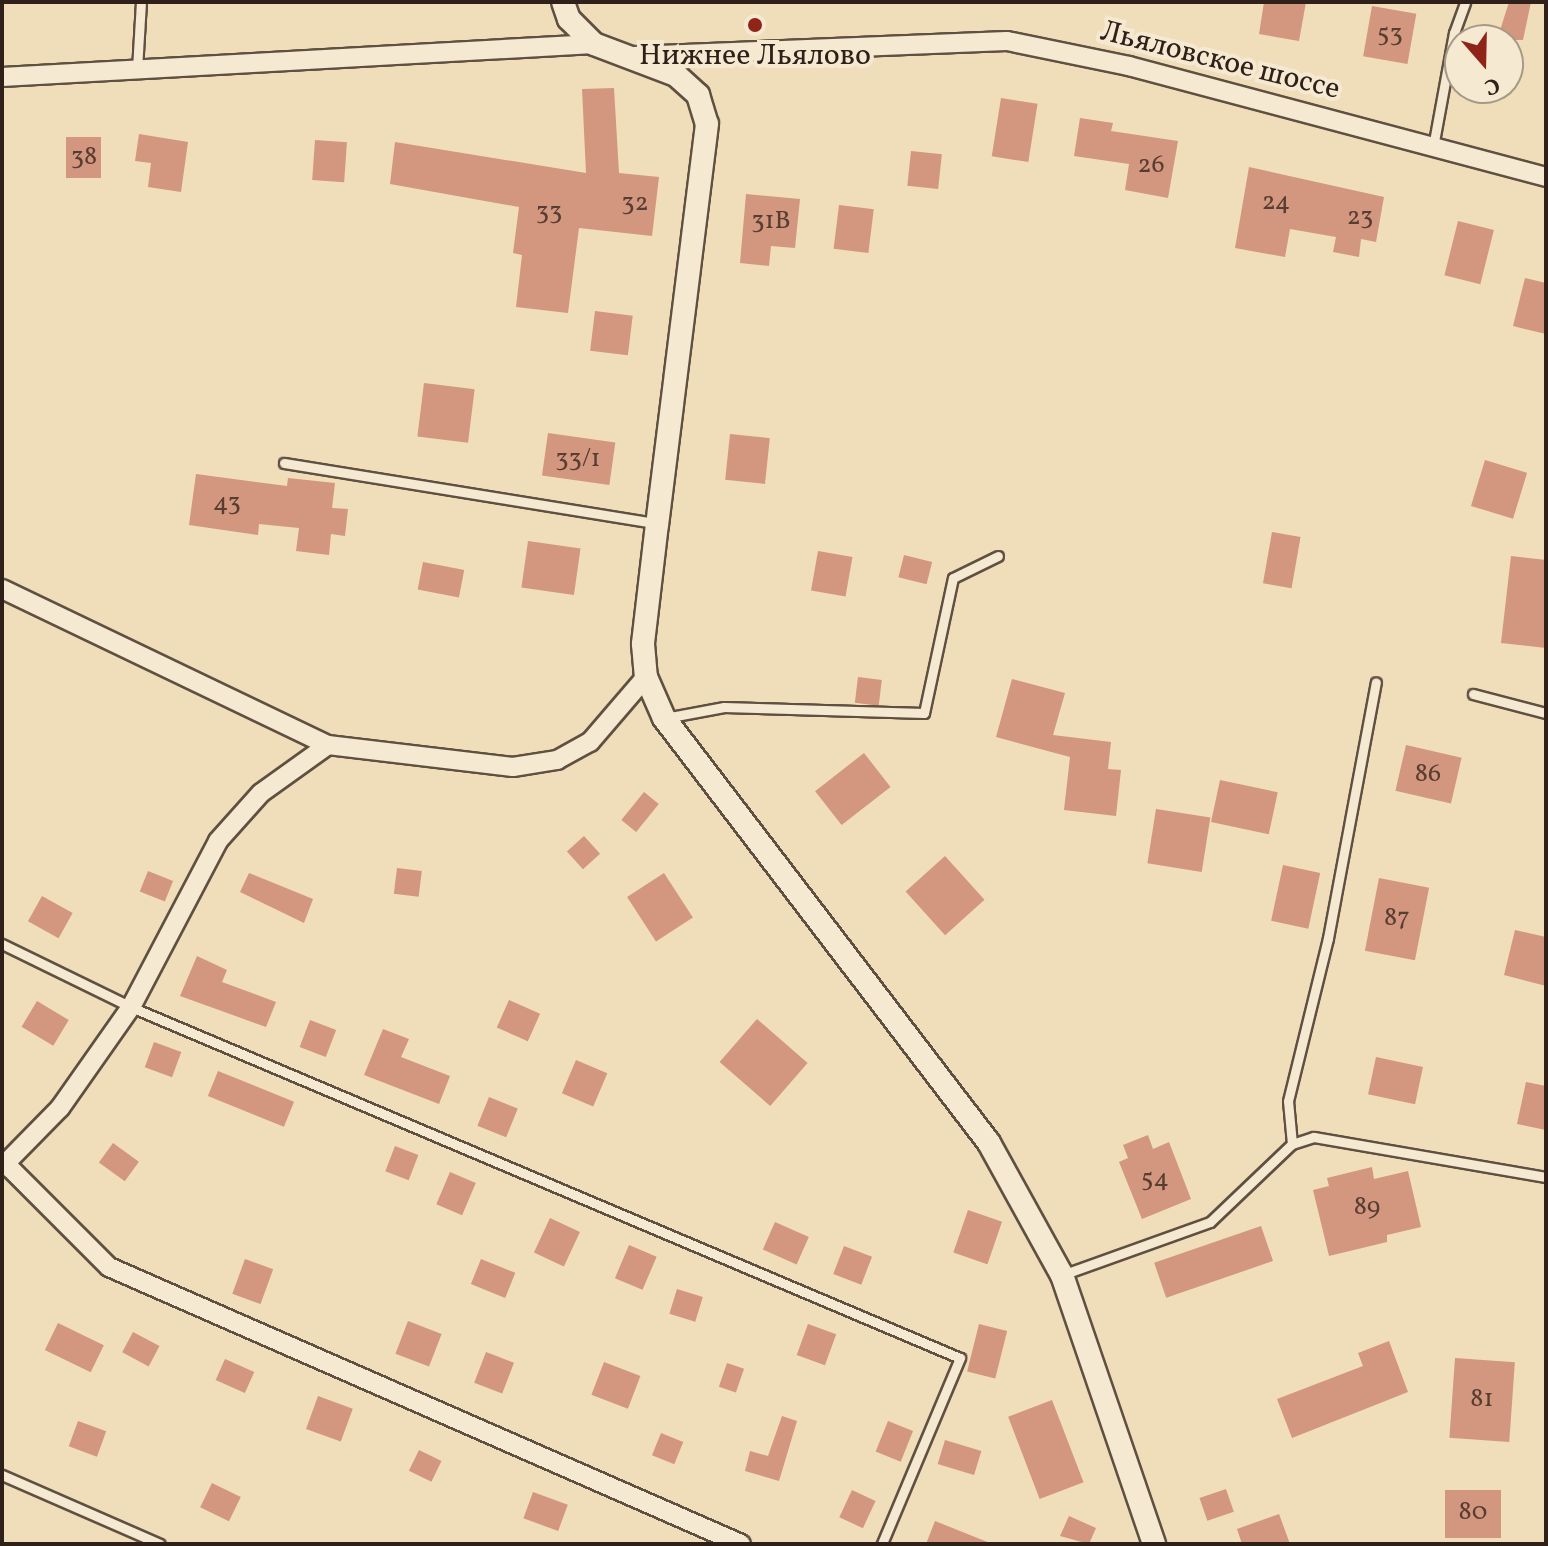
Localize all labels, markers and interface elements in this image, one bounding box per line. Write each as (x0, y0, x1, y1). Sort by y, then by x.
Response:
street label: Льяловское шоссе (1096, 14, 1344, 108)
marker: Нижнее Льялово (746, 16, 764, 34)
house number: 53 (1377, 19, 1403, 51)
north arrow (1444, 24, 1524, 104)
place label: Нижнее Льялово (639, 38, 871, 74)
text: С (1480, 68, 1504, 102)
house number: 38 (71, 142, 97, 174)
house number: 26 (1137, 150, 1165, 182)
house number: 24 (1262, 187, 1290, 219)
house number: 32 (621, 188, 649, 220)
house number: 33 (536, 197, 562, 229)
house number: 23 (1347, 202, 1373, 234)
house number: 31В (751, 206, 791, 238)
house number: 33/1 (555, 444, 601, 476)
house number: 43 (213, 488, 241, 520)
house number: 86 (1415, 759, 1441, 791)
house number: 87 (1384, 903, 1410, 935)
house number: 54 (1141, 1164, 1169, 1196)
house number: 89 (1354, 1192, 1380, 1224)
house number: 81 (1470, 1384, 1494, 1416)
house number: 80 (1459, 1497, 1487, 1529)

